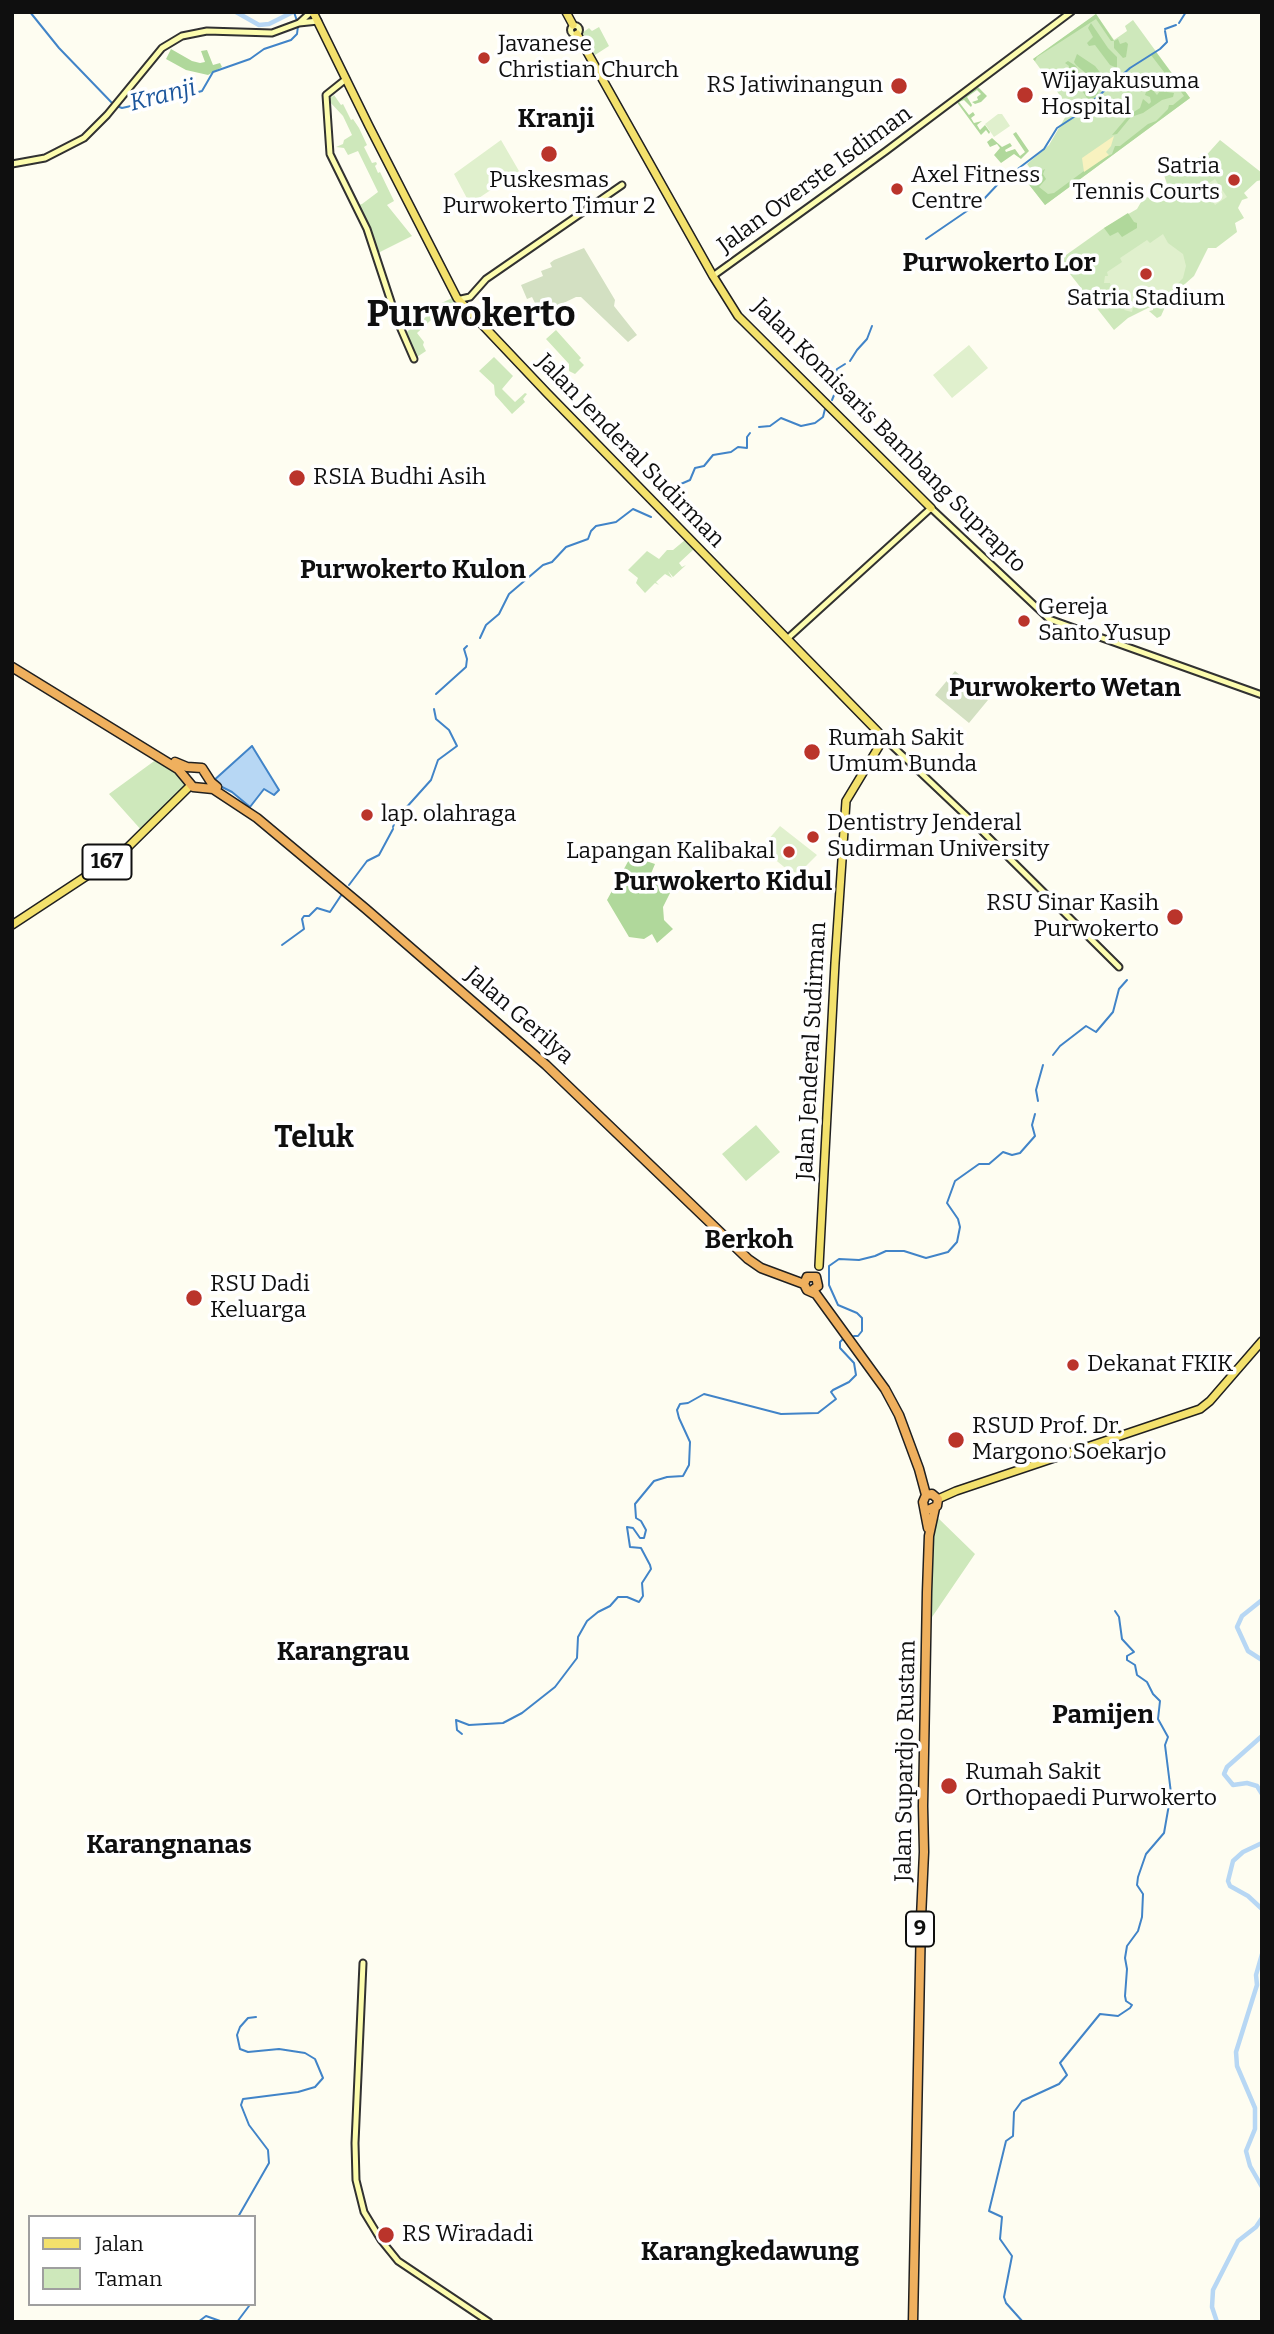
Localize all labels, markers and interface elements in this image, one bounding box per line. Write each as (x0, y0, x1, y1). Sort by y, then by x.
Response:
place label: Javanese Christian Church (498, 31, 679, 85)
marker: Javanese Christian Church (476, 50, 492, 66)
place label: Wijayakusuma Hospital (1041, 68, 1200, 122)
place label: RS Jatiwinangun (707, 72, 883, 100)
water label: Kranji (127, 74, 199, 118)
marker: RS Jatiwinangun (889, 76, 909, 96)
marker: Wijayakusuma Hospital (1015, 85, 1035, 105)
street label: Jalan Overste Isdiman (713, 100, 917, 260)
district label: Kranji (517, 104, 595, 136)
marker: Puskesmas Purwokerto Timur 2 (539, 144, 559, 164)
place label: Satria Tennis Courts (1073, 153, 1220, 207)
place label: Axel Fitness Centre (911, 162, 1040, 216)
place label: Puskesmas Purwokerto Timur 2 (442, 167, 656, 221)
marker: Satria Tennis Courts (1226, 172, 1242, 188)
marker: Axel Fitness Centre (889, 181, 905, 197)
district label: Purwokerto Lor (902, 248, 1096, 280)
marker: Satria Stadium (1138, 266, 1154, 282)
place label: Satria Stadium (1067, 285, 1225, 313)
street label: Jalan Komisaris Bambang Suprapto (746, 293, 1032, 579)
district label: Purwokerto (366, 294, 576, 338)
street label: Jalan Jenderal Sudirman (530, 348, 730, 554)
place label: RSIA Budhi Asih (313, 464, 486, 492)
marker: RSIA Budhi Asih (287, 468, 307, 488)
district label: Purwokerto Kulon (300, 555, 526, 587)
place label: Gereja Santo Yusup (1038, 594, 1171, 648)
marker: Gereja Santo Yusup (1016, 613, 1032, 629)
district label: Purwokerto Wetan (949, 673, 1181, 705)
place label: Rumah Sakit Umum Bunda (828, 725, 977, 779)
marker: Rumah Sakit Umum Bunda (802, 742, 822, 762)
place label: lap. olahraga (381, 801, 516, 829)
marker: lap. olahraga (359, 807, 375, 823)
place label: Dentistry Jenderal Sudirman University (827, 810, 1049, 864)
marker: Dentistry Jenderal Sudirman University (805, 829, 821, 845)
place label: Lapangan Kalibakal (566, 838, 775, 866)
road number: 167 (82, 844, 132, 880)
marker: Lapangan Kalibakal (781, 844, 797, 860)
district label: Purwokerto Kidul (614, 867, 832, 899)
place label: RSU Sinar Kasih Purwokerto (986, 890, 1159, 944)
marker: RSU Sinar Kasih Purwokerto (1165, 907, 1185, 927)
street label: Jalan Jenderal Sudirman (791, 921, 833, 1181)
street label: Jalan Gerilya (459, 961, 579, 1071)
district label: Teluk (274, 1121, 354, 1157)
district label: Berkoh (705, 1225, 793, 1257)
place label: RSU Dadi Keluarga (210, 1271, 310, 1325)
marker: RSU Dadi Keluarga (184, 1288, 204, 1308)
place label: Dekanat FKIK (1087, 1351, 1233, 1379)
marker: Dekanat FKIK (1065, 1357, 1081, 1373)
place label: RSUD Prof. Dr. Margono Soekarjo (972, 1413, 1166, 1467)
marker: RSUD Prof. Dr. Margono Soekarjo (946, 1430, 966, 1450)
district label: Karangrau (277, 1637, 409, 1669)
street label: Jalan Supardjo Rustam (890, 1640, 922, 1882)
district label: Pamijen (1052, 1700, 1154, 1732)
place label: Rumah Sakit Orthopaedi Purwokerto (965, 1759, 1217, 1813)
marker: Rumah Sakit Orthopaedi Purwokerto (939, 1776, 959, 1796)
district label: Karangnanas (86, 1830, 252, 1862)
road number: 9 (906, 1912, 934, 1946)
legend (28, 2215, 256, 2306)
place label: RS Wiradadi (402, 2221, 533, 2249)
marker: RS Wiradadi (376, 2225, 396, 2245)
text: Jalan (95, 2231, 144, 2257)
district label: Karangkedawung (641, 2237, 859, 2269)
text: Taman (95, 2266, 162, 2292)

